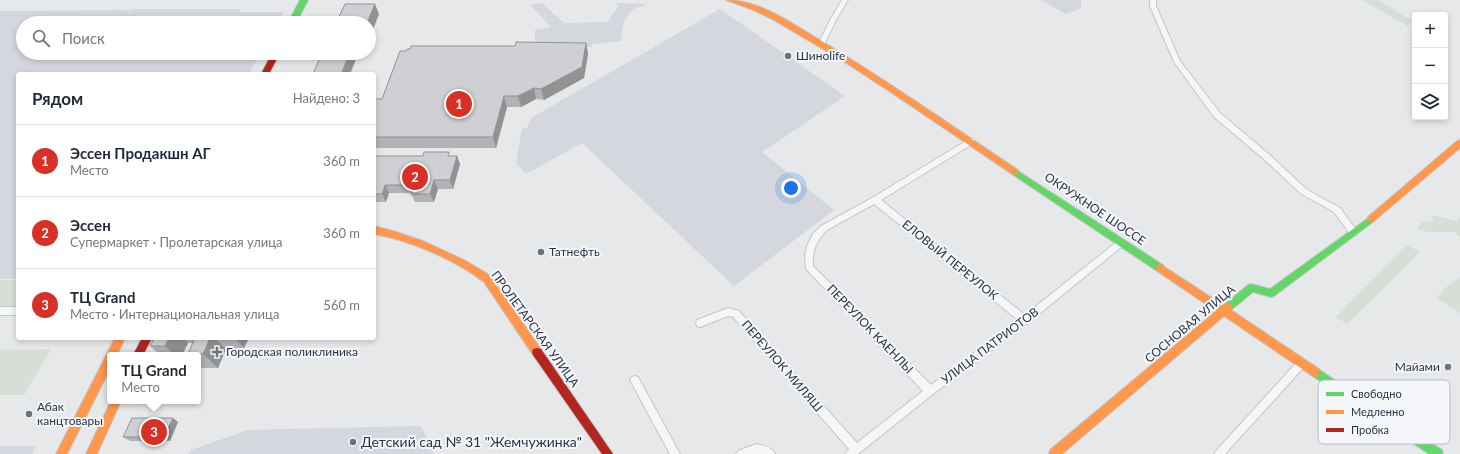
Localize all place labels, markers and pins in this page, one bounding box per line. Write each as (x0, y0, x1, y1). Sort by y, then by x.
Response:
place label: Шиноlife (796, 48, 845, 63)
marker: Шиноlife (783, 51, 793, 61)
pin: 1 (446, 89, 472, 119)
pin: 2 (402, 162, 428, 192)
place label: Татнефть (549, 244, 600, 259)
marker: Татнефть (536, 247, 546, 257)
place label: Городская поликлиника (226, 344, 358, 359)
marker: Городская поликлиника (211, 346, 223, 358)
place label: Майами (1395, 359, 1440, 374)
marker: Майами (1443, 362, 1453, 372)
place label: Абак канцтовары (37, 399, 103, 428)
marker: Абак канцтовары (24, 409, 34, 419)
pin: 3 (141, 417, 167, 447)
place label: Детский сад № 31 "Жемчужинка" (361, 433, 582, 450)
marker: Детский сад № 31 "Жемчужинка" (348, 437, 358, 447)

